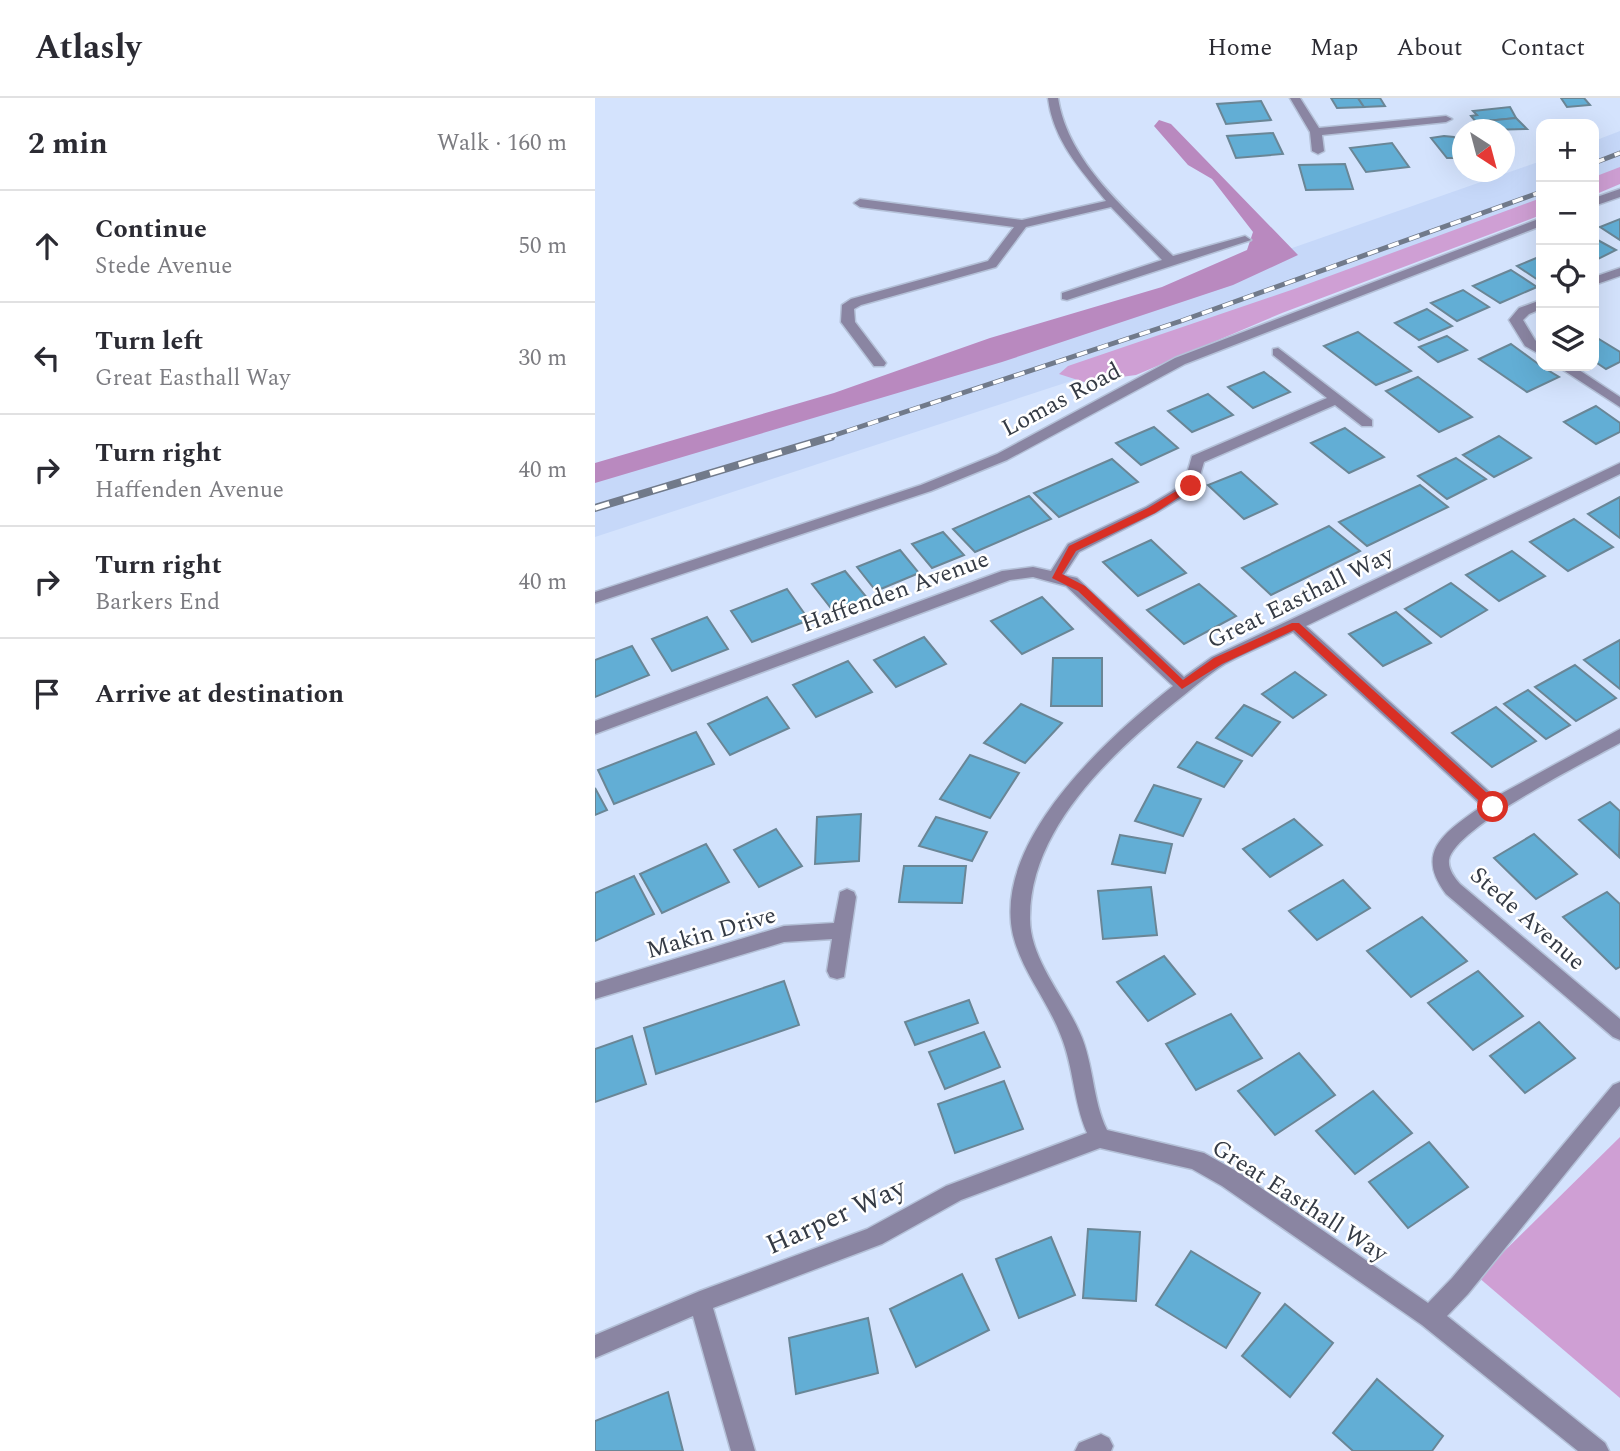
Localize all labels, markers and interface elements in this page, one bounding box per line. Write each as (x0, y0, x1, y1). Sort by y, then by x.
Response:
text: Atlasly (35, 23, 141, 73)
text: Home (1207, 30, 1272, 66)
text: Map (1310, 30, 1358, 66)
text: About (1396, 30, 1462, 66)
text: Contact (1500, 30, 1585, 66)
north arrow (1452, 119, 1515, 182)
map controls (1536, 119, 1599, 371)
button: + (1536, 119, 1599, 182)
text: 2 min (28, 121, 108, 167)
text: Walk · 160 m (437, 126, 567, 161)
button: − (1536, 182, 1599, 245)
text: Continue (95, 209, 207, 249)
icon: ahead (28, 227, 66, 265)
text: 50 m (518, 229, 567, 264)
button: locate (1536, 245, 1599, 308)
text: Stede Avenue (95, 249, 232, 284)
button: layers (1536, 308, 1599, 371)
text: Turn left (95, 321, 203, 361)
icon: left (28, 339, 66, 377)
text: 30 m (518, 341, 567, 376)
street label: Lomas Road (995, 353, 1128, 446)
text: Great Easthall Way (95, 361, 290, 396)
text: Turn right (95, 433, 222, 473)
icon: right (28, 451, 66, 489)
text: 40 m (518, 453, 567, 488)
route end (1175, 470, 1206, 501)
text: Haffenden Avenue (95, 473, 284, 508)
street label: Great Easthall Way (1201, 536, 1401, 659)
street label: Haffenden Avenue (797, 541, 994, 643)
text: Turn right (95, 545, 222, 585)
icon: right (28, 563, 66, 601)
text: 40 m (518, 565, 567, 600)
text: Barkers End (95, 585, 220, 620)
text: Arrive at destination (95, 674, 344, 714)
icon: arrive (28, 675, 66, 713)
route start (1477, 791, 1508, 822)
street label: Stede Avenue (1461, 858, 1593, 979)
street label: Makin Drive (642, 897, 781, 969)
street label: Great Easthall Way (1204, 1130, 1396, 1272)
street label: Harper Way (759, 1166, 914, 1266)

